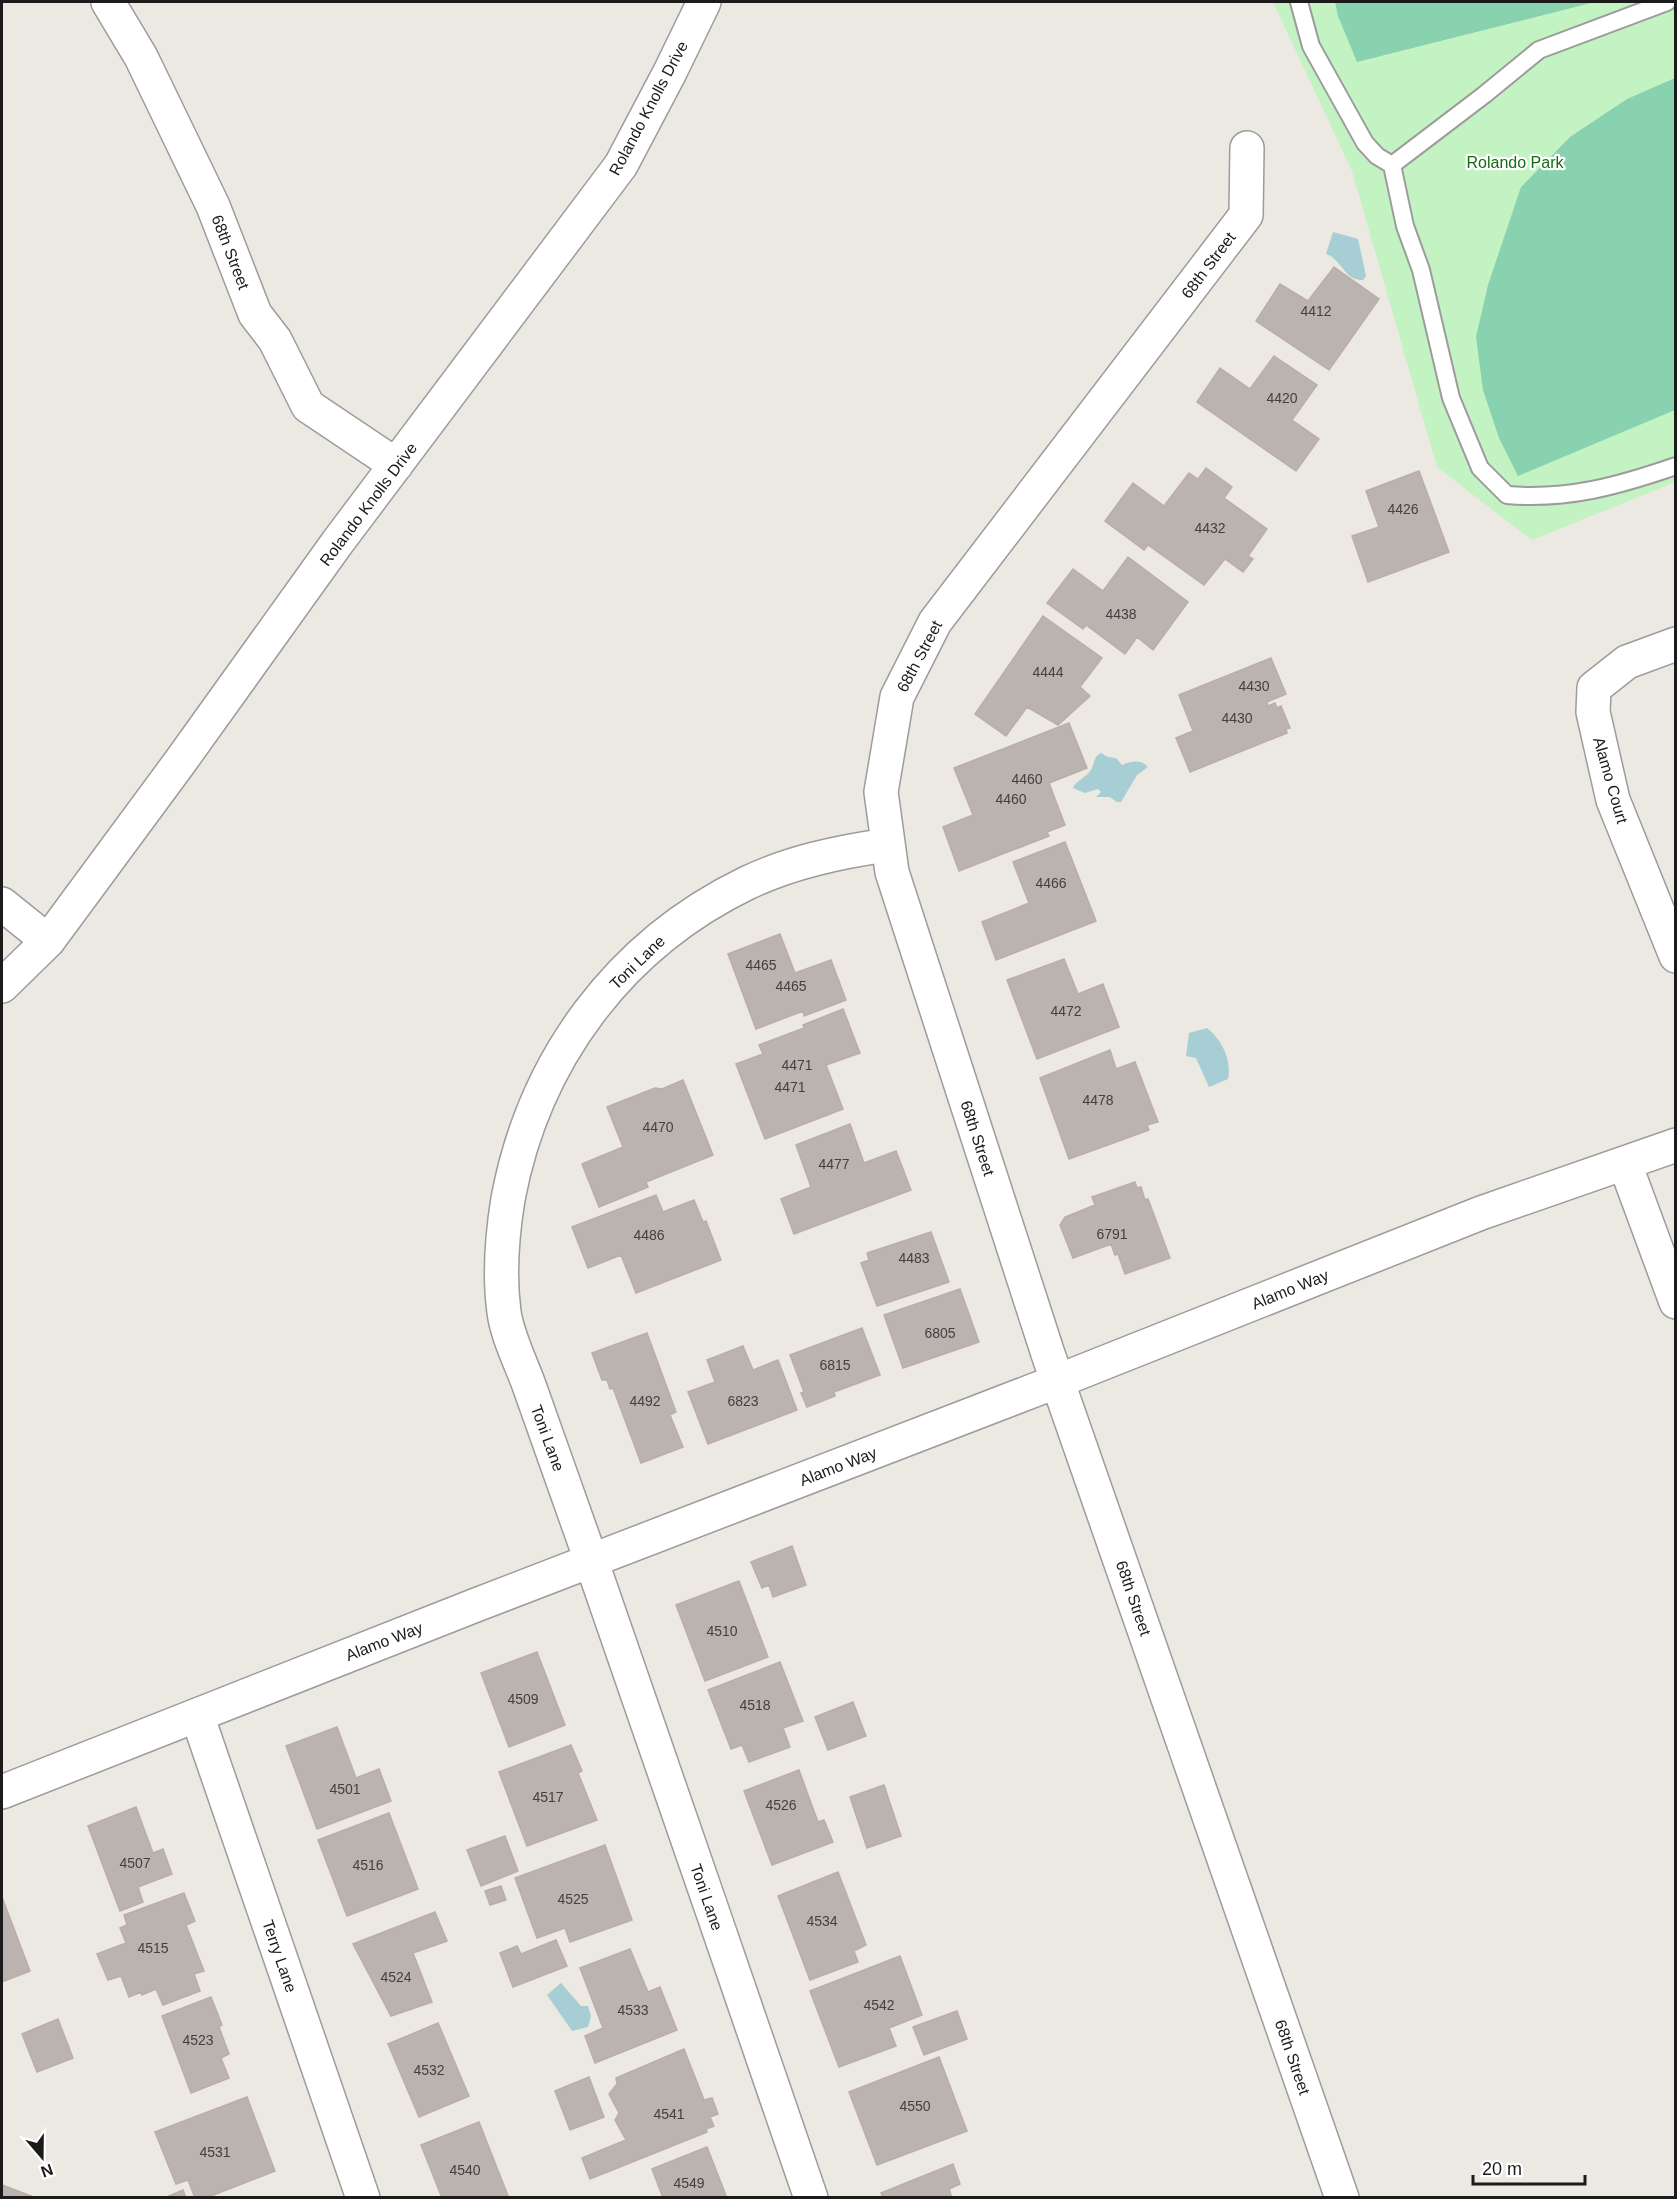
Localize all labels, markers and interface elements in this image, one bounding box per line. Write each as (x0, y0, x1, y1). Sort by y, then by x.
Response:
street label: Rolando Knolls Drive (606, 38, 691, 178)
park label: Rolando Park (1467, 154, 1564, 171)
street label: 68th Street (209, 213, 253, 292)
street label: 68th Street (1178, 228, 1239, 302)
house number: 4412 (1300, 303, 1332, 319)
house number: 4420 (1266, 390, 1298, 406)
street label: Rolando Knolls Drive (317, 439, 420, 569)
house number: 4426 (1387, 501, 1419, 517)
house number: 4432 (1194, 520, 1226, 536)
house number: 4438 (1105, 606, 1137, 622)
street label: 68th Street (894, 617, 946, 695)
house number: 4444 (1032, 664, 1064, 680)
house number: 4430 (1238, 678, 1270, 694)
house number: 4430 (1221, 710, 1253, 726)
street label: Alamo Court (1590, 735, 1631, 826)
house number: 4460 (1011, 771, 1043, 787)
house number: 4460 (995, 791, 1027, 807)
house number: 4466 (1035, 875, 1067, 891)
street label: Toni Lane (606, 932, 668, 993)
house number: 4465 (745, 957, 777, 973)
house number: 4465 (775, 978, 807, 994)
house number: 4472 (1050, 1003, 1082, 1019)
house number: 4471 (781, 1057, 813, 1073)
house number: 4471 (774, 1079, 806, 1095)
house number: 4478 (1082, 1092, 1114, 1108)
street label: 68th Street (957, 1098, 998, 1179)
house number: 4470 (642, 1119, 674, 1135)
house number: 4477 (818, 1156, 850, 1172)
house number: 6791 (1096, 1226, 1128, 1242)
house number: 4486 (633, 1227, 665, 1243)
house number: 4483 (898, 1250, 930, 1266)
street label: Alamo Way (1249, 1266, 1331, 1313)
house number: 6805 (924, 1325, 956, 1341)
house number: 6815 (819, 1357, 851, 1373)
house number: 4492 (629, 1393, 661, 1409)
house number: 6823 (727, 1393, 759, 1409)
street label: Toni Lane (528, 1403, 567, 1474)
street label: Alamo Way (797, 1444, 879, 1489)
street label: 68th Street (1113, 1558, 1154, 1638)
street label: Alamo Way (343, 1619, 425, 1664)
house number: 4510 (706, 1623, 738, 1639)
house number: 4509 (507, 1691, 539, 1707)
house number: 4518 (739, 1697, 771, 1713)
house number: 4501 (329, 1781, 361, 1797)
house number: 4517 (532, 1789, 564, 1805)
house number: 4526 (765, 1797, 797, 1813)
house number: 4507 (119, 1855, 151, 1871)
house number: 4516 (352, 1857, 384, 1873)
street label: Toni Lane (687, 1862, 726, 1933)
house number: 4525 (557, 1891, 589, 1907)
house number: 4534 (806, 1913, 838, 1929)
street label: Terry Lane (259, 1918, 300, 1995)
house number: 4515 (137, 1940, 169, 1956)
house number: 4524 (380, 1969, 412, 1985)
house number: 4542 (863, 1997, 895, 2013)
house number: 4533 (617, 2002, 649, 2018)
street label: 68th Street (1272, 2017, 1313, 2097)
house number: 4523 (182, 2032, 214, 2048)
house number: 4532 (413, 2062, 445, 2078)
house number: 4550 (899, 2098, 931, 2114)
house number: 4541 (653, 2106, 685, 2122)
north arrow (12, 2127, 72, 2187)
house number: 4531 (199, 2144, 231, 2160)
scale bar (1473, 2148, 1586, 2186)
text: 20 m (1482, 2159, 1522, 2179)
text: N (39, 2161, 55, 2181)
house number: 4540 (449, 2162, 481, 2178)
house number: 4549 (673, 2175, 705, 2191)

